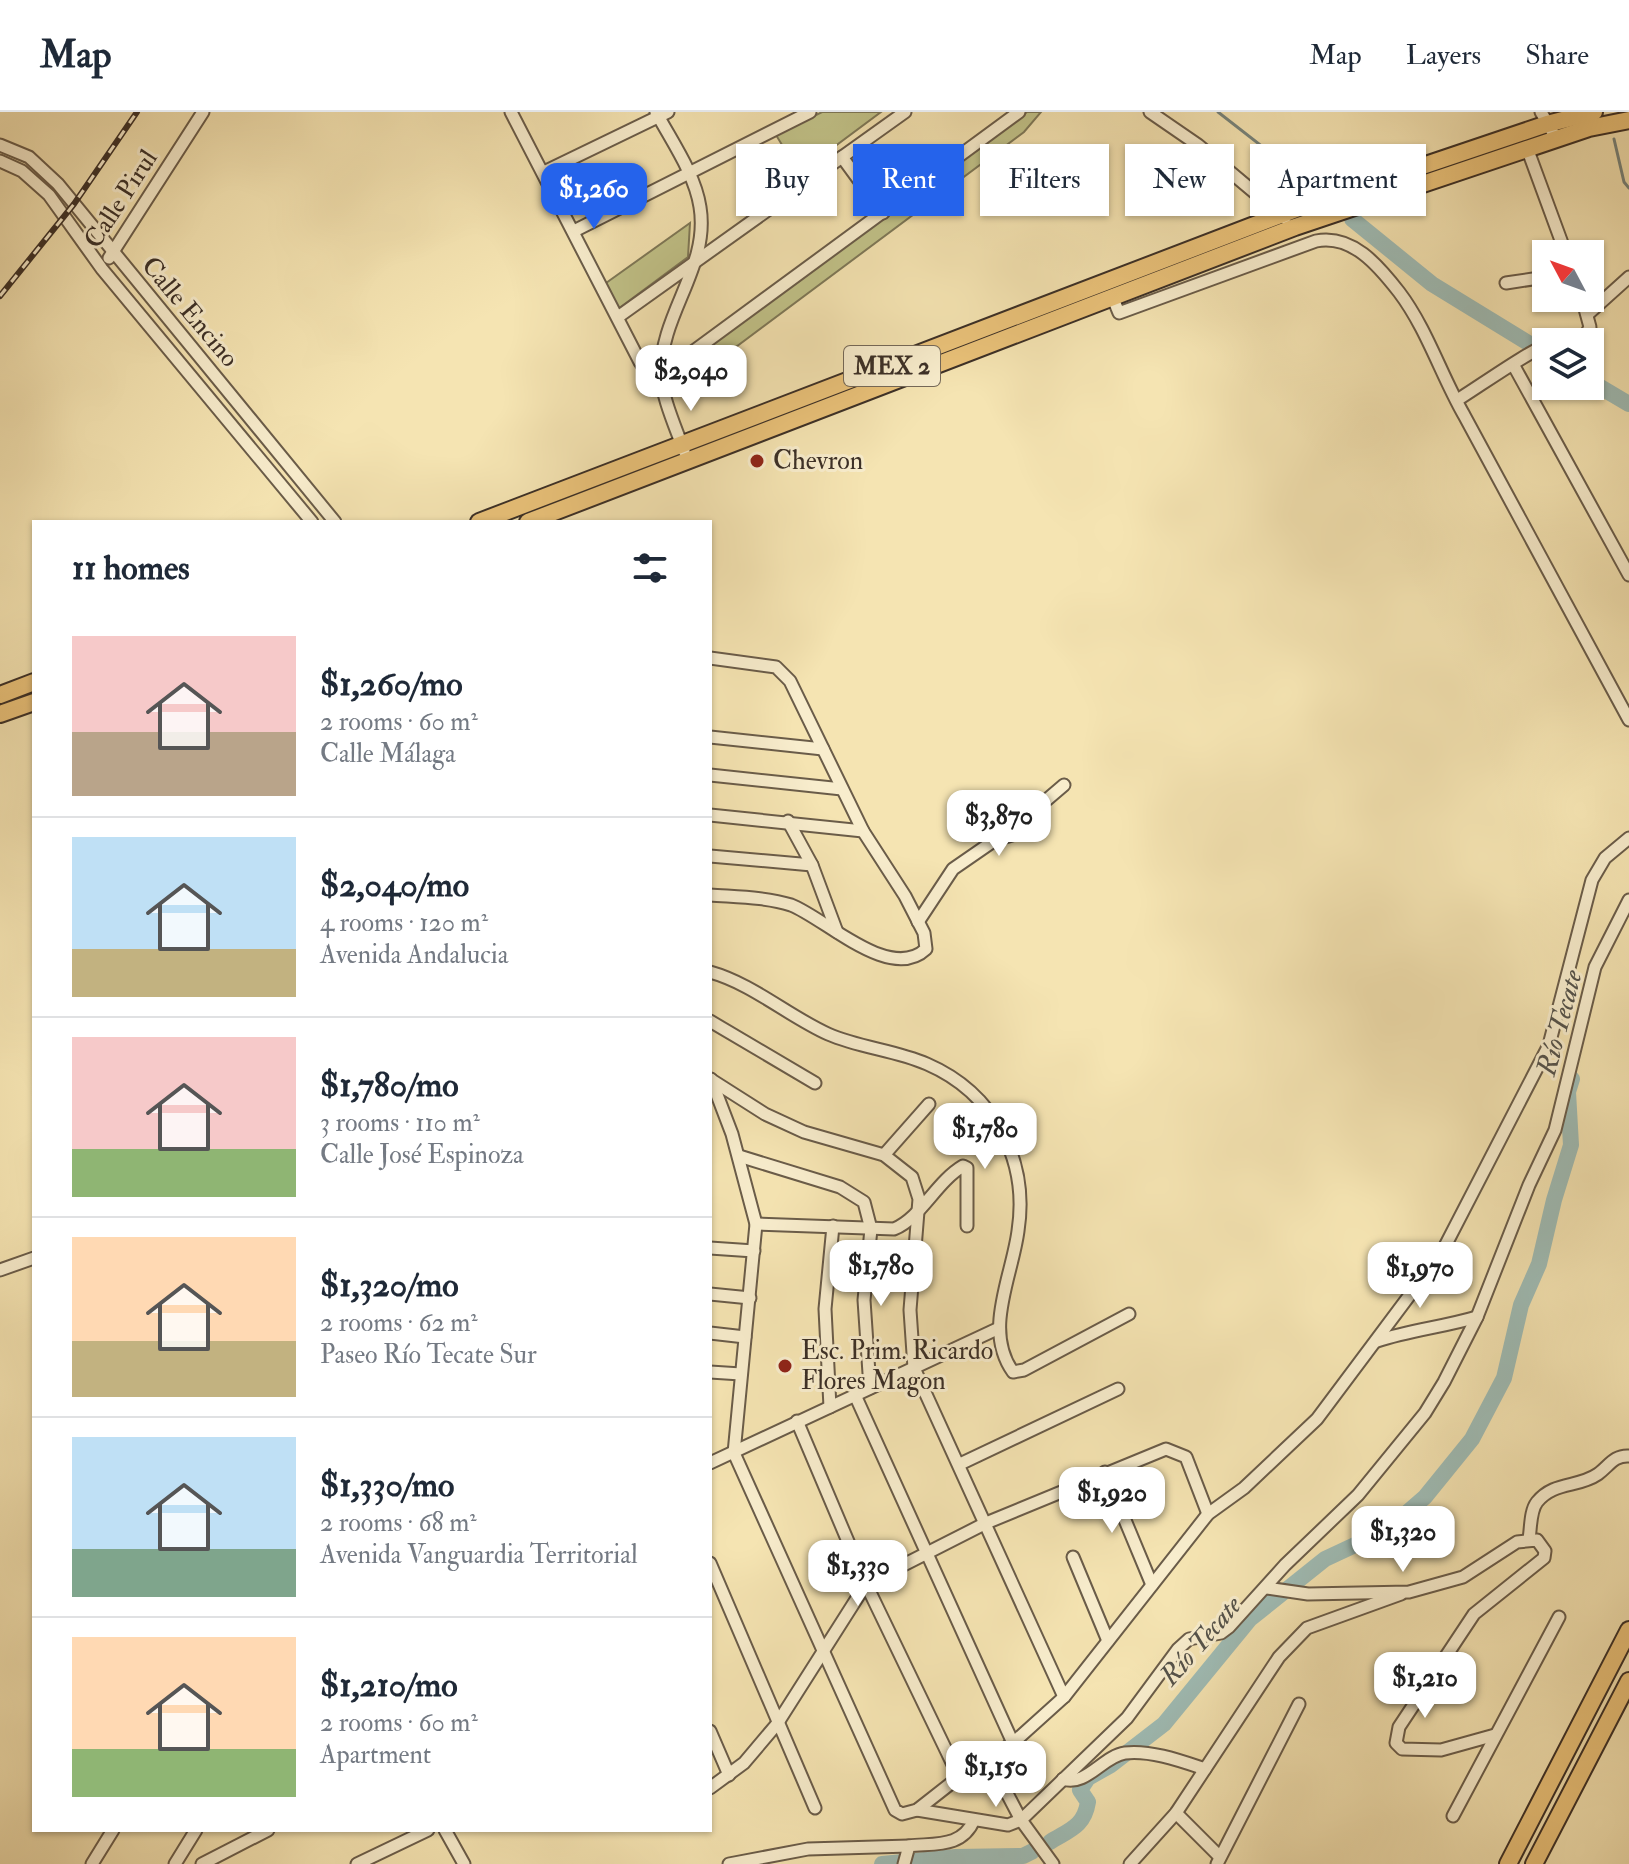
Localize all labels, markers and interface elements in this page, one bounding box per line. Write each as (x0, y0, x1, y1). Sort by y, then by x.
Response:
text: Map (40, 31, 111, 79)
text: Map (1309, 38, 1362, 73)
text: Layers (1406, 38, 1481, 73)
text: Share (1525, 38, 1589, 73)
street label: Calle Pirul (77, 143, 165, 254)
chip: Buy (736, 144, 837, 216)
chip: Rent (853, 144, 964, 216)
chip: Filters (980, 144, 1109, 216)
chip: New (1125, 144, 1234, 216)
chip: Apartment (1250, 144, 1426, 216)
pin: $1,260 (529, 163, 659, 231)
text: $1,260 (559, 173, 629, 205)
north arrow (1532, 240, 1604, 312)
map controls (1532, 240, 1604, 400)
street label: Calle Encino (135, 250, 245, 374)
button: layers (1532, 328, 1604, 400)
pin: $2,040 (626, 345, 756, 413)
road number: MEX 2 (844, 346, 940, 386)
text: $2,040 (654, 355, 728, 387)
place label: Chevron (773, 445, 863, 477)
marker: Chevron (748, 452, 766, 470)
icon: filters (628, 546, 672, 590)
text: 11 homes (72, 547, 190, 590)
text: $1,260/mo (320, 663, 463, 706)
icon: home (136, 668, 232, 764)
text: 2 rooms · 60 m² (320, 706, 478, 738)
text: Calle Málaga (320, 738, 456, 770)
pin: $3,870 (934, 790, 1064, 858)
text: $3,870 (965, 800, 1033, 832)
text: $2,040/mo (320, 864, 469, 907)
icon: home (136, 869, 232, 965)
text: 4 rooms · 120 m² (320, 907, 488, 939)
text: Avenida Andalucia (320, 939, 508, 971)
water label: Río Tecate (1529, 966, 1591, 1081)
text: $1,780/mo (320, 1064, 459, 1107)
icon: home (136, 1069, 232, 1165)
pin: $1,780 (920, 1103, 1050, 1171)
text: 3 rooms · 110 m² (320, 1107, 480, 1139)
text: $1,780 (952, 1113, 1018, 1145)
text: Calle José Espinoza (320, 1139, 524, 1171)
pin: $1,780 (816, 1240, 946, 1308)
pin: $1,970 (1355, 1242, 1485, 1310)
text: $1,780 (848, 1250, 914, 1282)
text: $1,970 (1386, 1252, 1454, 1284)
text: $1,320/mo (320, 1264, 459, 1307)
icon: home (136, 1269, 232, 1365)
text: 2 rooms · 62 m² (320, 1307, 478, 1339)
place label: Esc. Prim. Ricardo Flores Magon (801, 1335, 993, 1397)
text: Paseo Río Tecate Sur (320, 1339, 537, 1371)
marker: Esc. Prim. Ricardo Flores Magon (776, 1357, 794, 1375)
text: $1,330/mo (320, 1464, 454, 1507)
pin: $1,920 (1047, 1467, 1177, 1535)
icon: home (136, 1469, 232, 1565)
text: $1,920 (1077, 1477, 1147, 1509)
pin: $1,320 (1338, 1506, 1468, 1574)
text: 2 rooms · 68 m² (320, 1507, 477, 1539)
text: $1,320 (1370, 1516, 1436, 1548)
text: Avenida Vanguardia Territorial (320, 1539, 638, 1571)
pin: $1,330 (793, 1540, 923, 1608)
text: $1,330 (826, 1550, 890, 1582)
water label: Río Tecate (1152, 1588, 1250, 1694)
pin: $1,210 (1360, 1652, 1490, 1720)
text: $1,210 (1392, 1662, 1458, 1694)
text: $1,210/mo (320, 1664, 458, 1707)
icon: home (136, 1669, 232, 1765)
text: 2 rooms · 60 m² (320, 1707, 478, 1739)
text: Apartment (320, 1739, 431, 1771)
pin: $1,150 (931, 1741, 1061, 1809)
text: $1,150 (964, 1751, 1028, 1783)

